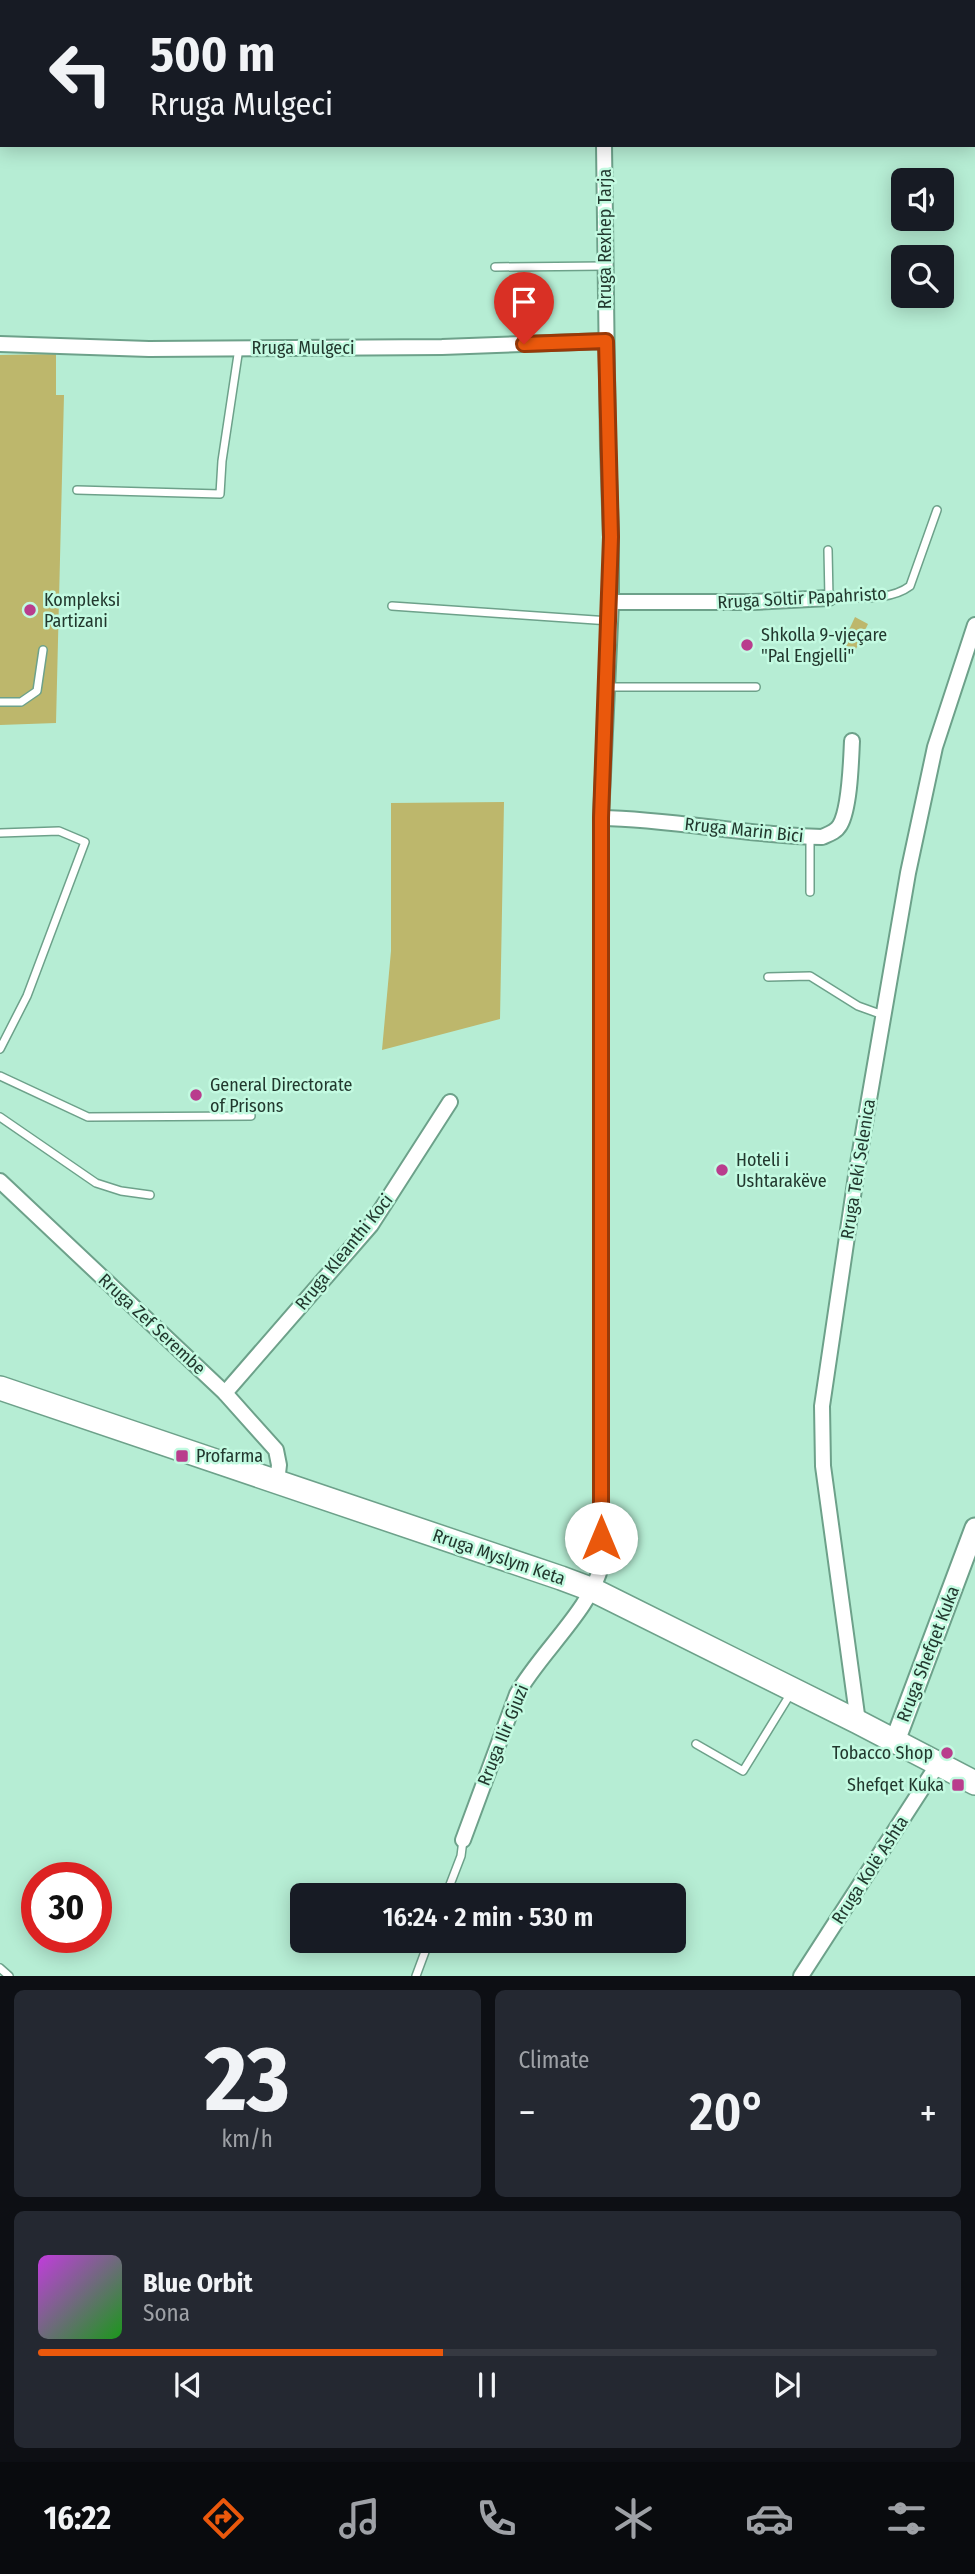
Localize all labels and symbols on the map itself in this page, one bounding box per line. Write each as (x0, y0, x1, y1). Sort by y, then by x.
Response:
street label: Rruga Rexhep Tarja (594, 168, 616, 309)
pin (494, 272, 554, 344)
street label: Rruga Mulgeci (252, 337, 354, 359)
street label: Rruga Soltir Papahristo (717, 583, 887, 613)
place label: Kompleksi Partizani (44, 589, 120, 632)
marker: Kompleksi Partizani (22, 602, 38, 618)
place label: Shkolla 9-vjeçare "Pal Engjelli" (761, 624, 887, 667)
marker: Shkolla 9-vjeçare "Pal Engjelli" (739, 637, 755, 653)
street label: Rruga Marin Bici (683, 813, 805, 847)
place label: General Directorate of Prisons (210, 1074, 353, 1117)
marker: General Directorate of Prisons (188, 1087, 204, 1103)
street label: Rruga Teki Selenica (836, 1097, 880, 1241)
place label: Hoteli i Ushtarakëve (736, 1149, 827, 1192)
marker: Hoteli i Ushtarakëve (714, 1162, 730, 1178)
street label: Rruga Kleanthi Koci (290, 1190, 398, 1314)
street label: Rruga Zef Serembe (94, 1269, 210, 1379)
place label: Profarma (196, 1445, 263, 1467)
marker: Profarma (174, 1448, 190, 1464)
position arrow (564, 1501, 638, 1575)
street label: Rruga Myslym Keta (430, 1524, 568, 1590)
street label: Rruga Shefqet Kuka (892, 1583, 964, 1725)
street label: Rruga Ilir Gjuzi (473, 1681, 533, 1789)
place label: Tobacco Shop (832, 1742, 933, 1764)
marker: Tobacco Shop (939, 1745, 955, 1761)
place label: Shefqet Kuka (847, 1774, 944, 1796)
marker: Shefqet Kuka (950, 1777, 966, 1793)
street label: Rruga Kolë Ashta (827, 1812, 913, 1928)
speed limit sign: 30 (21, 1862, 112, 1953)

